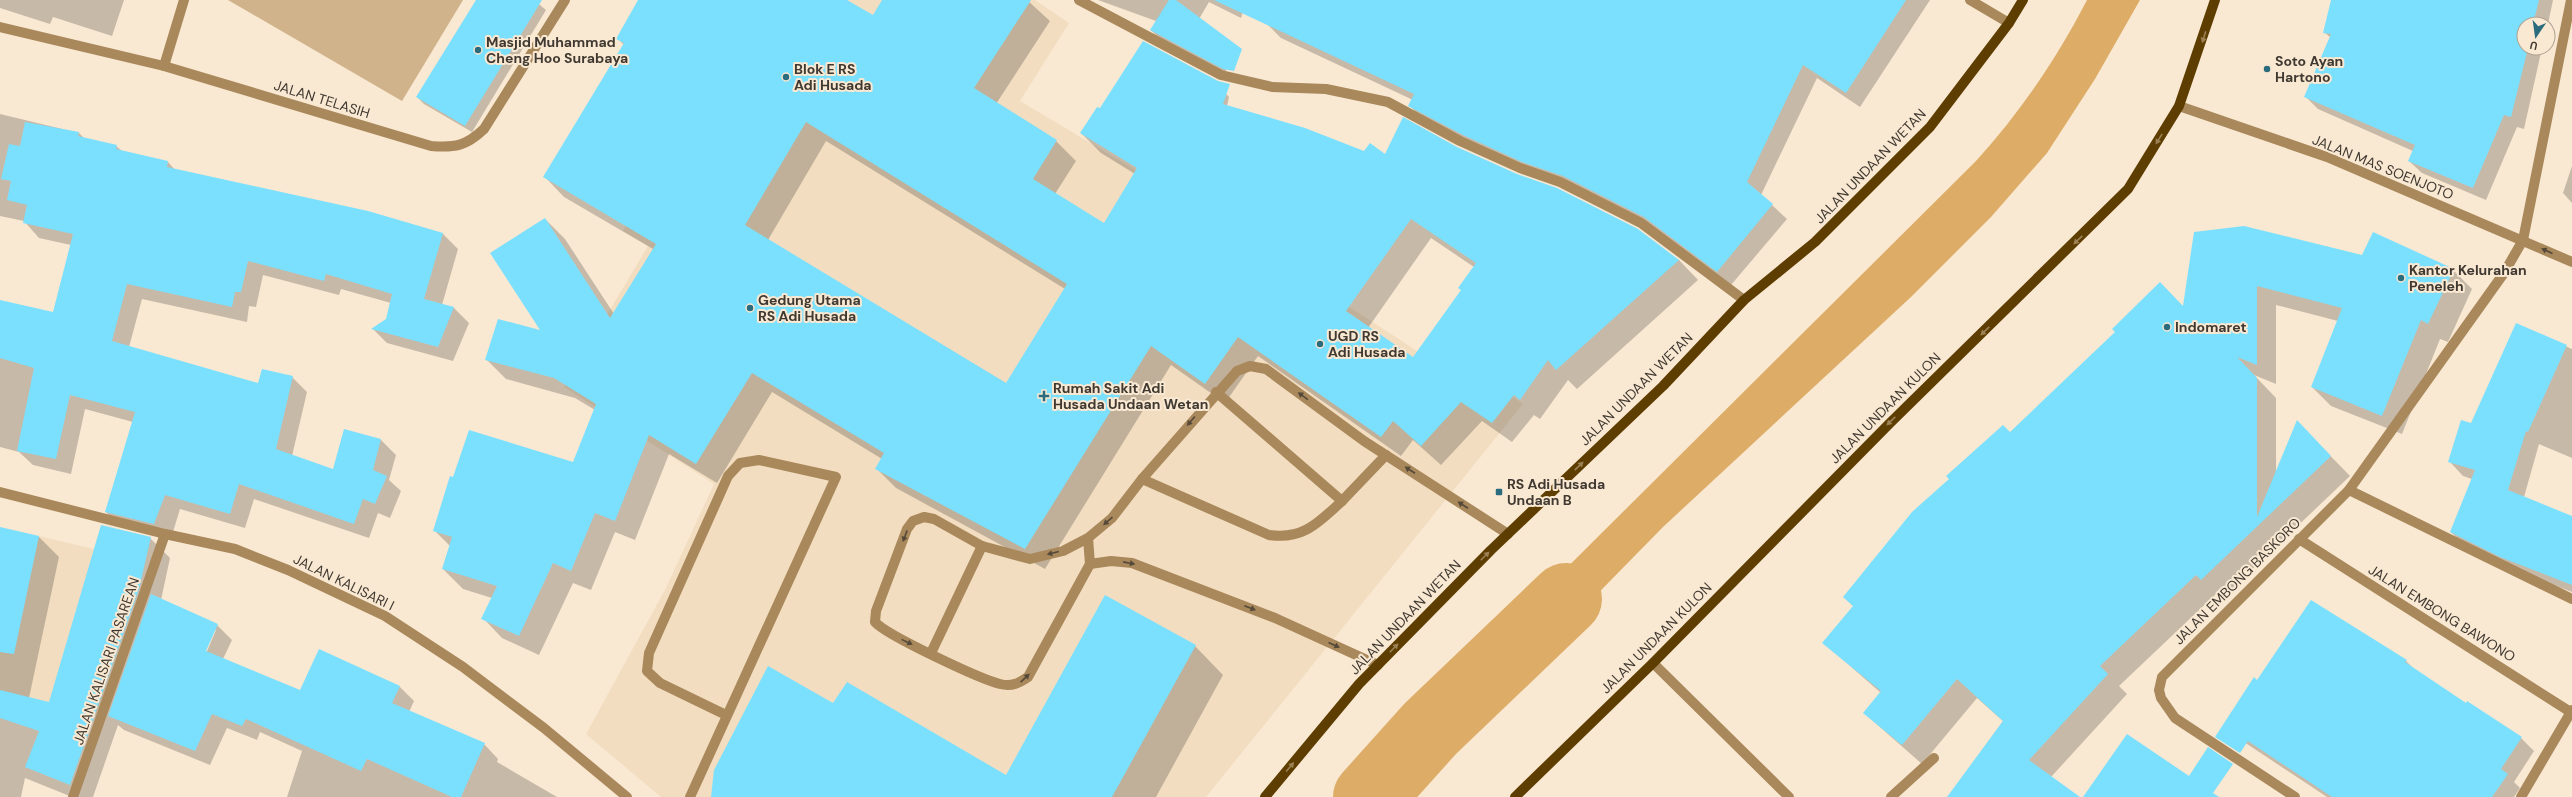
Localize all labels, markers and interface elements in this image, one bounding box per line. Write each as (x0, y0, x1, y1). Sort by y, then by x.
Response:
north arrow (2516, 16, 2556, 56)
one-way arrow (2201, 32, 2207, 44)
place label: Masjid Muhammad Cheng Hoo Surabaya (486, 33, 628, 67)
text: U (2528, 38, 2539, 53)
marker: Masjid Muhammad Cheng Hoo Surabaya (473, 45, 483, 55)
place label: Soto Ayan Hartono (2275, 52, 2343, 86)
place label: Blok E RS Adi Husada (794, 60, 872, 94)
marker: Soto Ayan Hartono (2262, 64, 2272, 74)
marker: Blok E RS Adi Husada (781, 72, 791, 82)
street label: JALAN TELASIH (272, 76, 372, 122)
street label: JALAN UNDAAN WETAN (1810, 105, 1930, 227)
street label: JALAN MAS SOENJOTO (2310, 130, 2456, 204)
one-way arrow (2155, 133, 2162, 145)
one-way arrow (2073, 235, 2083, 245)
one-way arrow (2542, 248, 2553, 254)
place label: Kantor Kelurahan Peneleh (2409, 261, 2527, 295)
marker: Kantor Kelurahan Peneleh (2396, 273, 2406, 283)
place label: Gedung Utama RS Adi Husada (758, 291, 861, 325)
marker: Gedung Utama RS Adi Husada (745, 303, 755, 313)
place label: Indomaret (2175, 318, 2247, 336)
marker: Indomaret (2162, 322, 2172, 332)
one-way arrow (1980, 326, 1990, 336)
place label: UGD RS Adi Husada (1328, 327, 1406, 361)
street label: JALAN UNDAAN WETAN (1576, 329, 1696, 449)
marker: UGD RS Adi Husada (1315, 339, 1325, 349)
street label: JALAN UNDAAN KULON (1826, 349, 1944, 467)
place label: Rumah Sakit Adi Husada Undaan Wetan (1053, 379, 1208, 413)
marker: Rumah Sakit Adi Husada Undaan Wetan (1038, 390, 1050, 402)
one-way arrow (1298, 392, 1308, 400)
one-way arrow (1187, 416, 1196, 426)
one-way arrow (1886, 416, 1896, 426)
one-way arrow (1574, 461, 1584, 471)
one-way arrow (1404, 467, 1416, 474)
place label: RS Adi Husada Undaan B (1507, 475, 1605, 509)
marker: RS Adi Husada Undaan B (1494, 487, 1504, 497)
one-way arrow (1458, 501, 1468, 509)
street label: JALAN EMBONG BASKORO (2170, 514, 2304, 648)
one-way arrow (1103, 516, 1114, 525)
one-way arrow (901, 530, 907, 542)
street label: JALAN KALISARI I (291, 550, 397, 614)
one-way arrow (1046, 551, 1059, 557)
one-way arrow (1480, 551, 1490, 561)
street label: JALAN UNDAAN WETAN (1345, 556, 1465, 678)
street label: JALAN EMBONG BAWONO (2365, 560, 2519, 666)
one-way arrow (1122, 561, 1135, 567)
street label: JALAN KALISARI PASAREAN (69, 575, 143, 747)
street label: JALAN UNDAAN KULON (1597, 579, 1715, 697)
one-way arrow (1245, 606, 1257, 612)
one-way arrow (901, 639, 913, 645)
one-way arrow (1329, 642, 1340, 648)
one-way arrow (1389, 643, 1399, 653)
one-way arrow (1020, 673, 1030, 683)
one-way arrow (1285, 762, 1294, 772)

